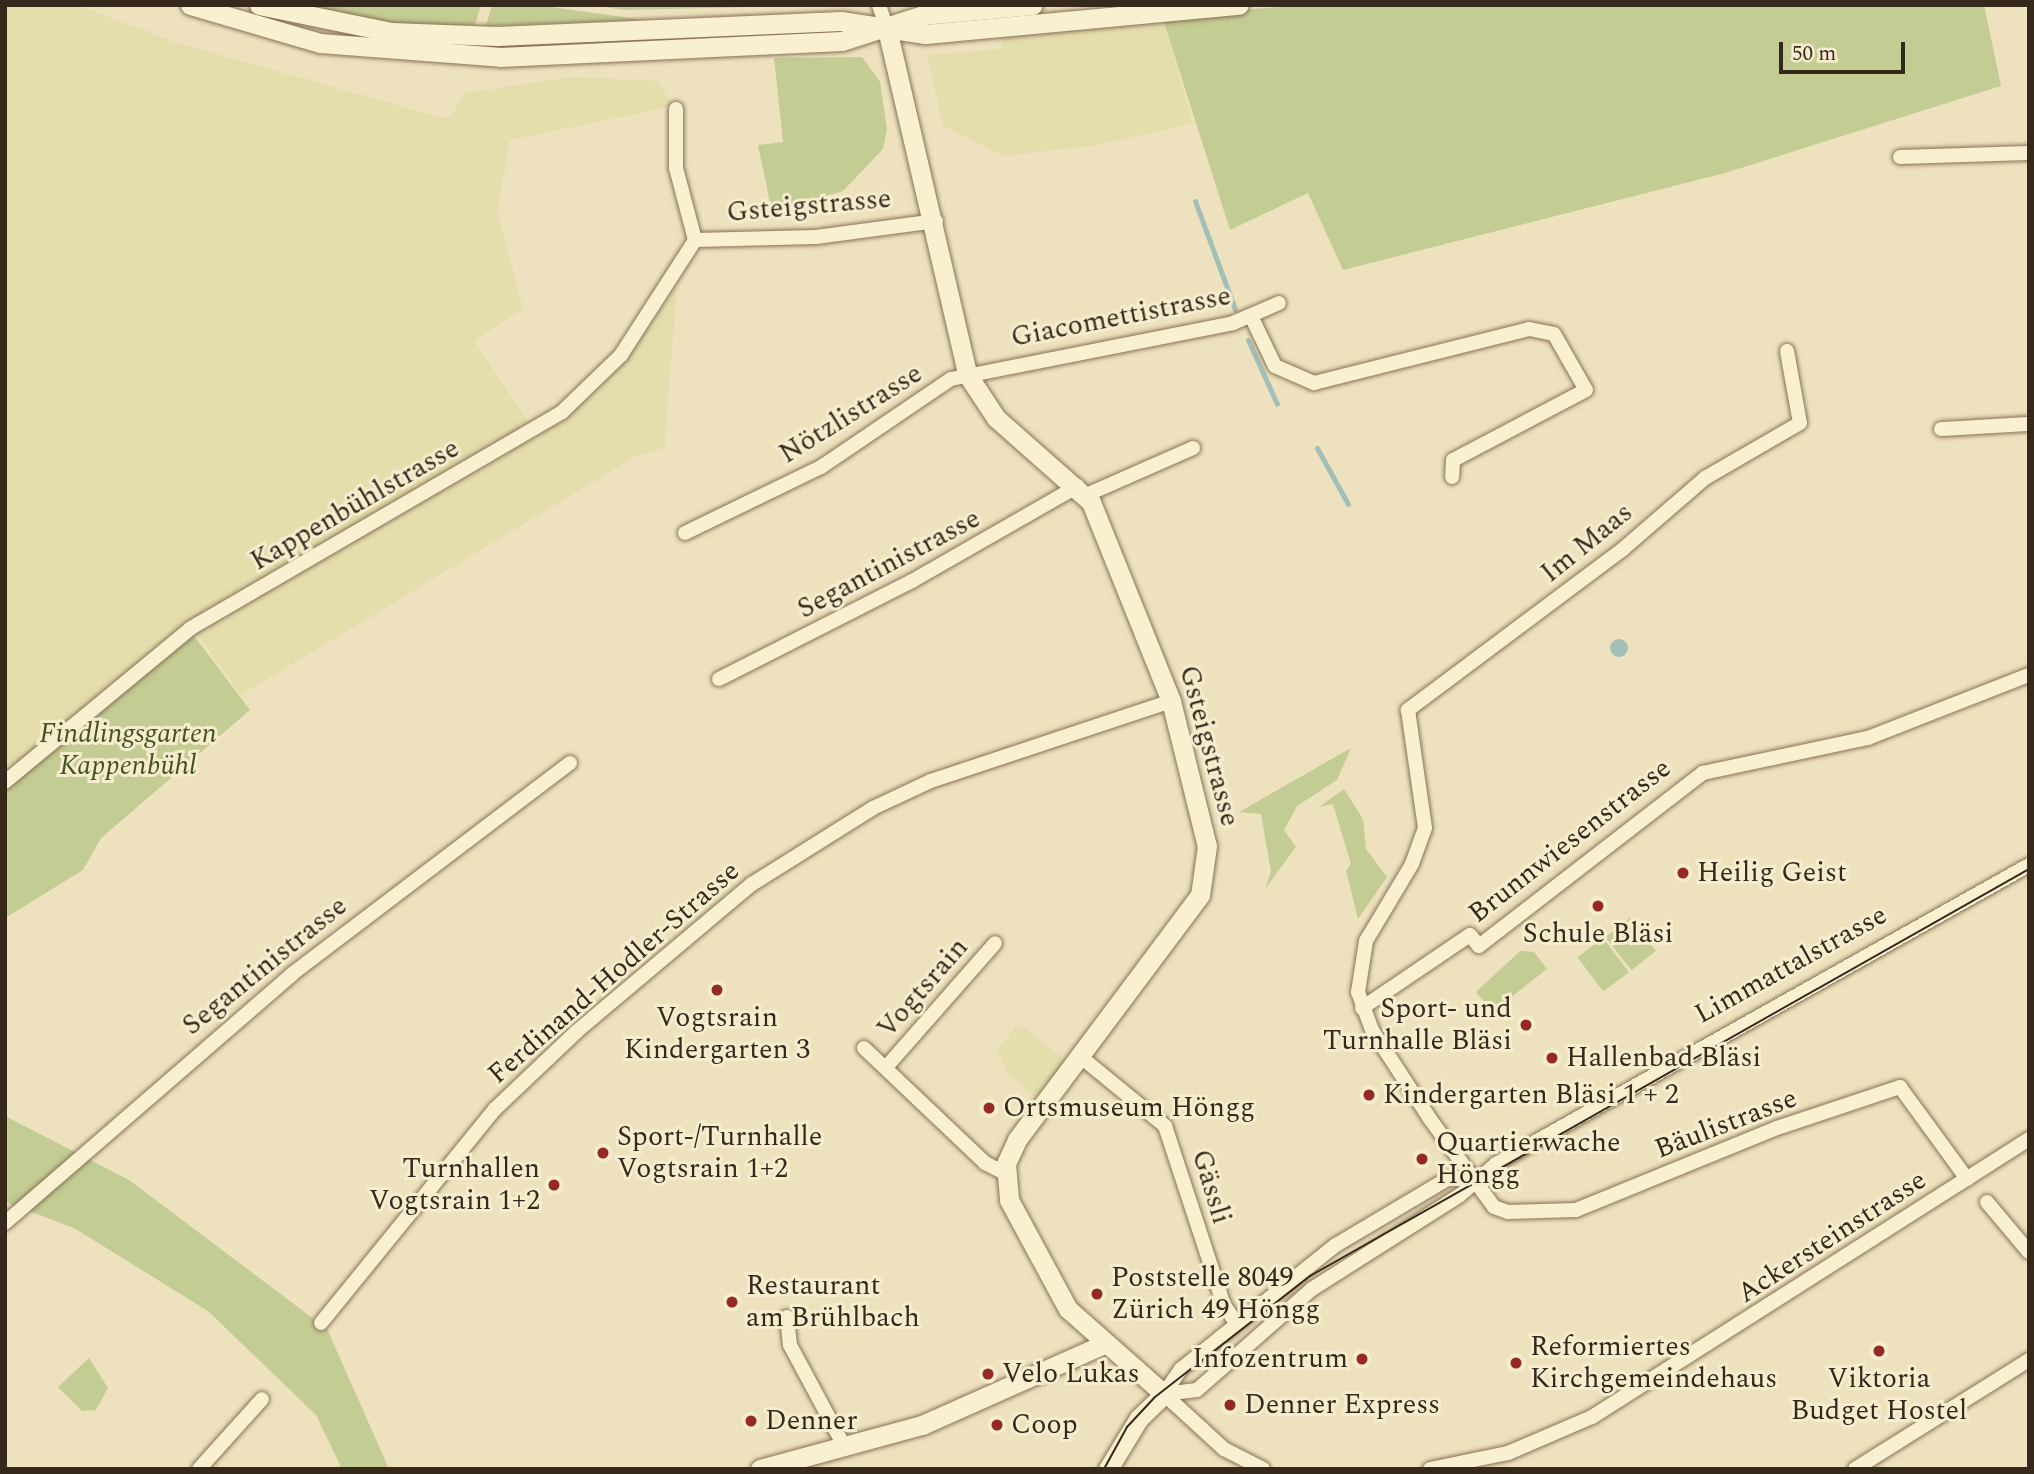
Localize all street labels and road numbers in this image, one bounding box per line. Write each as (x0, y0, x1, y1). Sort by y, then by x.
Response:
street label: Gsteigstrasse (725, 182, 893, 230)
street label: Giacomettistrasse (1008, 279, 1234, 355)
street label: Nötzlistrasse (773, 357, 929, 471)
street label: Kappenbühlstrasse (245, 432, 465, 578)
street label: Im Maas (1534, 496, 1640, 590)
street label: Segantinistrasse (792, 502, 986, 626)
street label: Gsteigstrasse (1171, 662, 1247, 830)
street label: Brunnwiesenstrasse (1462, 752, 1678, 930)
street label: Ferdinand-Hodler-Strasse (481, 855, 747, 1091)
street label: Segantinistrasse (176, 889, 354, 1043)
street label: Limmattalstrasse (1689, 898, 1893, 1032)
street label: Vogtsrain (870, 931, 976, 1045)
street label: Bäulistrasse (1650, 1082, 1802, 1166)
street label: Gässli (1184, 1146, 1238, 1228)
street label: Ackersteinstrasse (1731, 1163, 1933, 1311)

